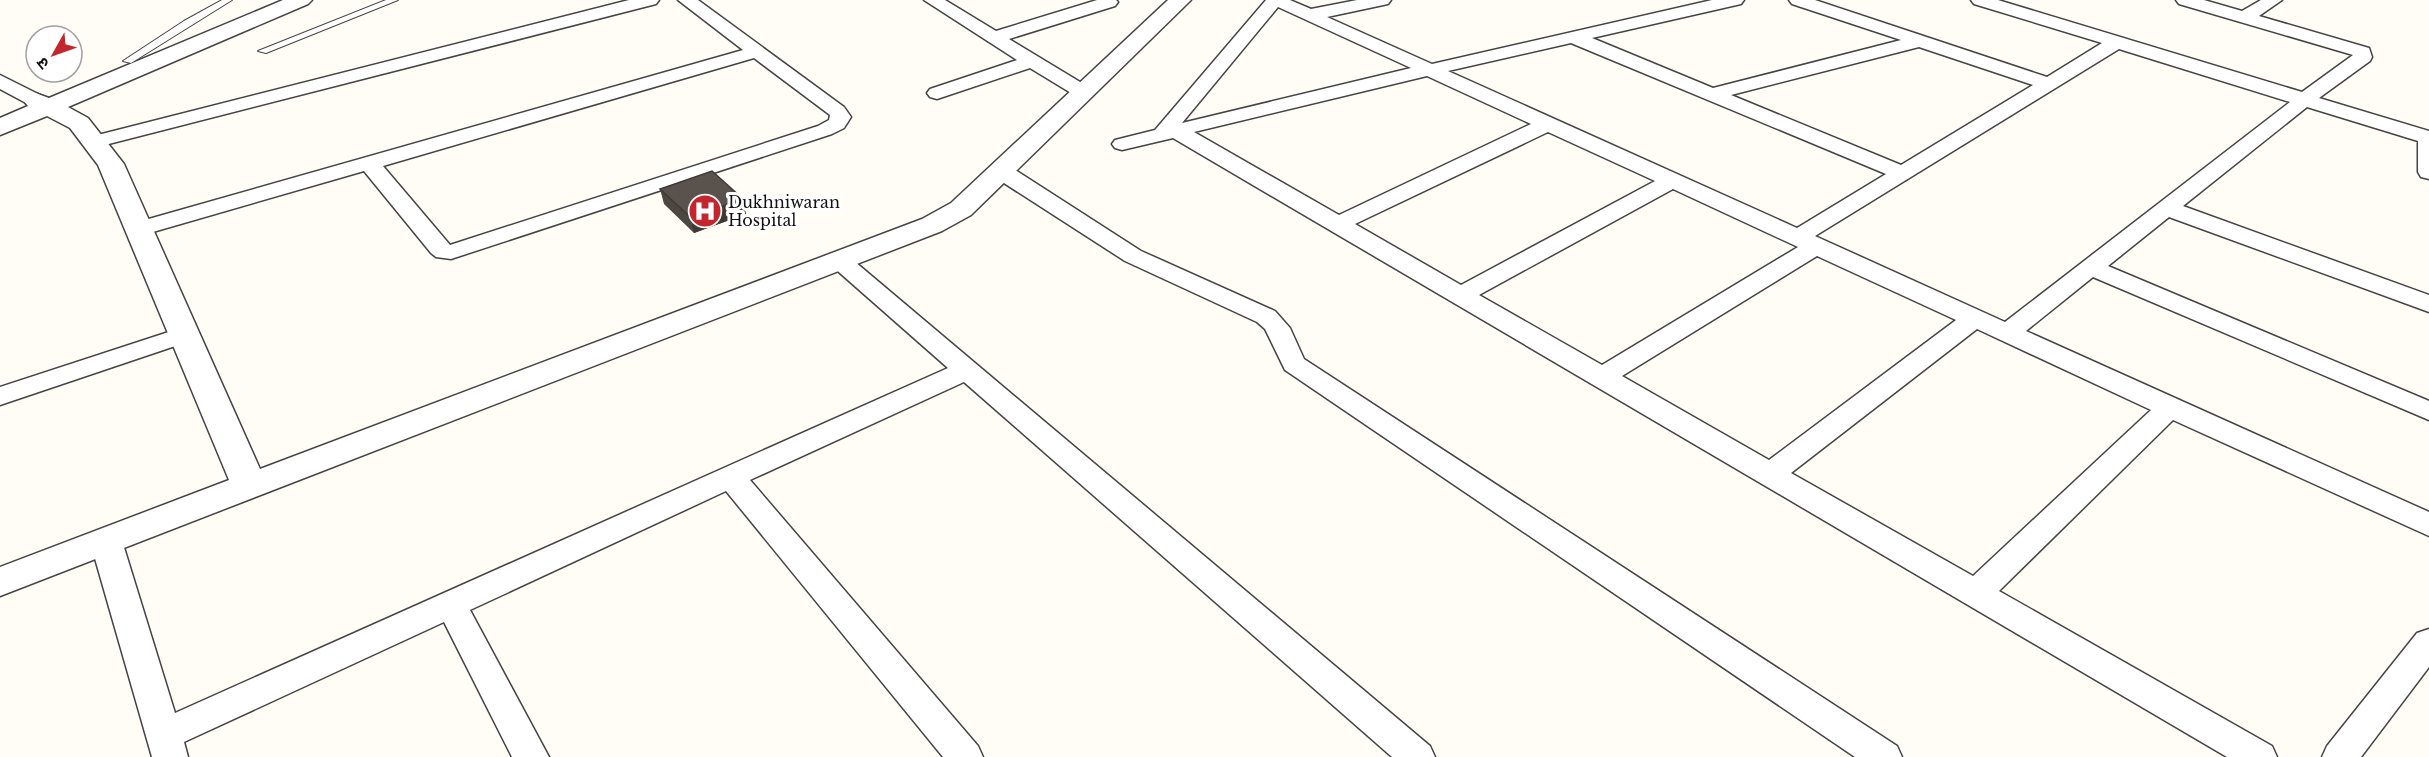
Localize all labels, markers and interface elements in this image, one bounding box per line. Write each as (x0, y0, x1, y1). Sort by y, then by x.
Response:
north arrow (24, 24, 84, 84)
text: उ (31, 53, 53, 74)
place label: Dukhniwaran Hospital (728, 192, 840, 230)
hospital icon: Dukhniwaran Hospital (687, 193, 723, 229)

